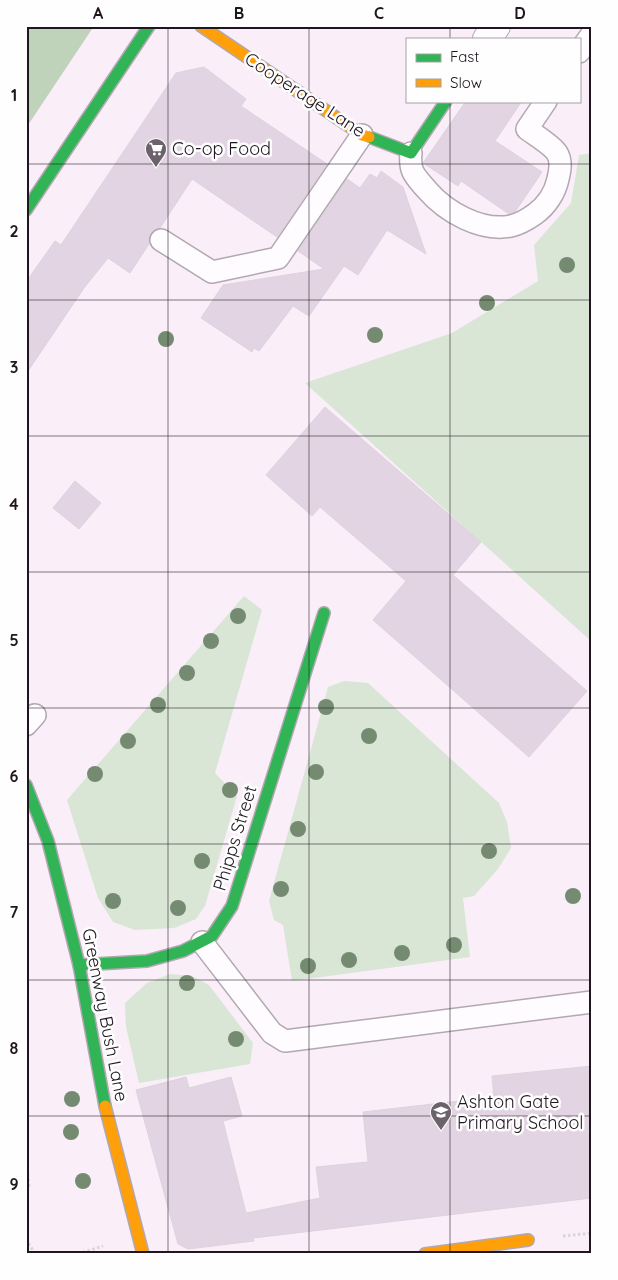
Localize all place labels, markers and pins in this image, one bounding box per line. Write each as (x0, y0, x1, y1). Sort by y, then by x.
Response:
supermarket icon: Co-op Food (144, 137, 168, 168)
place label: Co-op Food (172, 137, 271, 160)
place label: Ashton Gate Primary School (457, 1090, 583, 1134)
school or university icon: Ashton Gate Primary School (429, 1100, 453, 1131)

